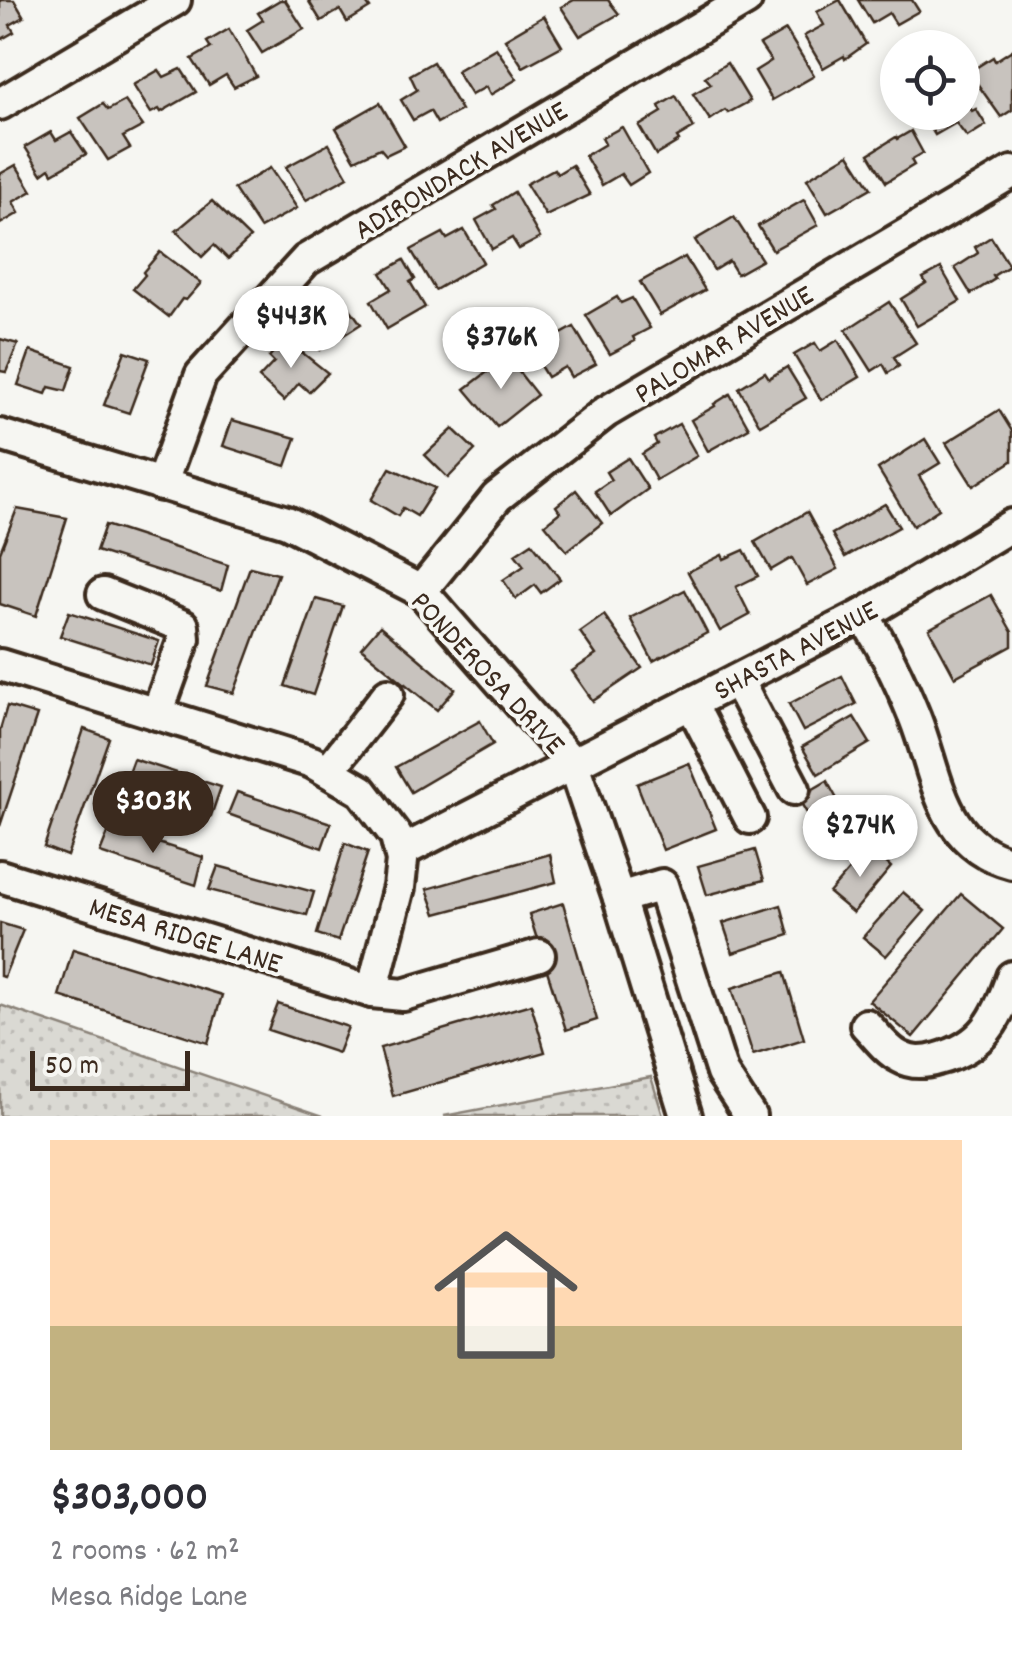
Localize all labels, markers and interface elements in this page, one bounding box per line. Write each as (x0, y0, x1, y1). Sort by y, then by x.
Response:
map controls (880, 30, 980, 130)
button: locate (880, 30, 980, 130)
street label: ADIRONDACK AVENUE (347, 92, 578, 254)
street label: PALOMAR AVENUE (628, 276, 823, 417)
pin: $443K (221, 286, 361, 371)
text: $443K (255, 295, 327, 341)
pin: $376K (431, 307, 571, 392)
text: $376K (464, 316, 538, 362)
street label: PONDEROSA DRIVE (398, 583, 573, 767)
street label: SHASTA AVENUE (707, 591, 887, 714)
pin: $303K (83, 771, 223, 856)
text: $303K (115, 780, 191, 826)
pin: $274K (790, 795, 930, 880)
text: $274K (825, 804, 895, 850)
street label: MESA RIDGE LANE (83, 889, 287, 988)
scale bar (30, 1046, 190, 1090)
text: 50 m (45, 1048, 99, 1088)
icon: home (416, 1205, 596, 1385)
text: $303,000 (50, 1470, 208, 1530)
text: 2 rooms · 62 m² (50, 1530, 240, 1576)
text: Mesa Ridge Lane (50, 1576, 247, 1622)

